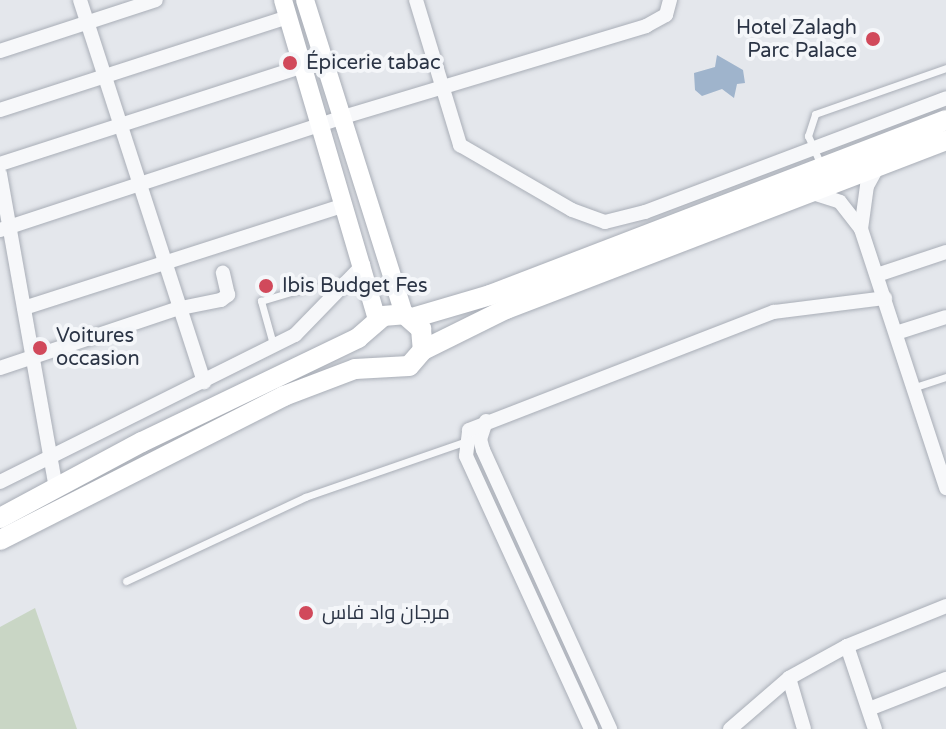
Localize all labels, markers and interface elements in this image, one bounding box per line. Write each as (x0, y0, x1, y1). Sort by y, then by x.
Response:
place label: Hotel Zalagh Parc Palace (736, 16, 857, 63)
marker: Hotel Zalagh Parc Palace (864, 30, 882, 48)
place label: Épicerie tabac (306, 51, 441, 75)
marker: Épicerie tabac (281, 54, 299, 72)
place label: Ibis Budget Fes (282, 274, 427, 298)
marker: Ibis Budget Fes (257, 277, 275, 295)
place label: Voitures occasion (56, 324, 140, 371)
marker: Voitures occasion (31, 339, 49, 357)
place label: مرجان واد فاس (322, 601, 450, 625)
marker: مرجان واد فاس (297, 604, 315, 622)

